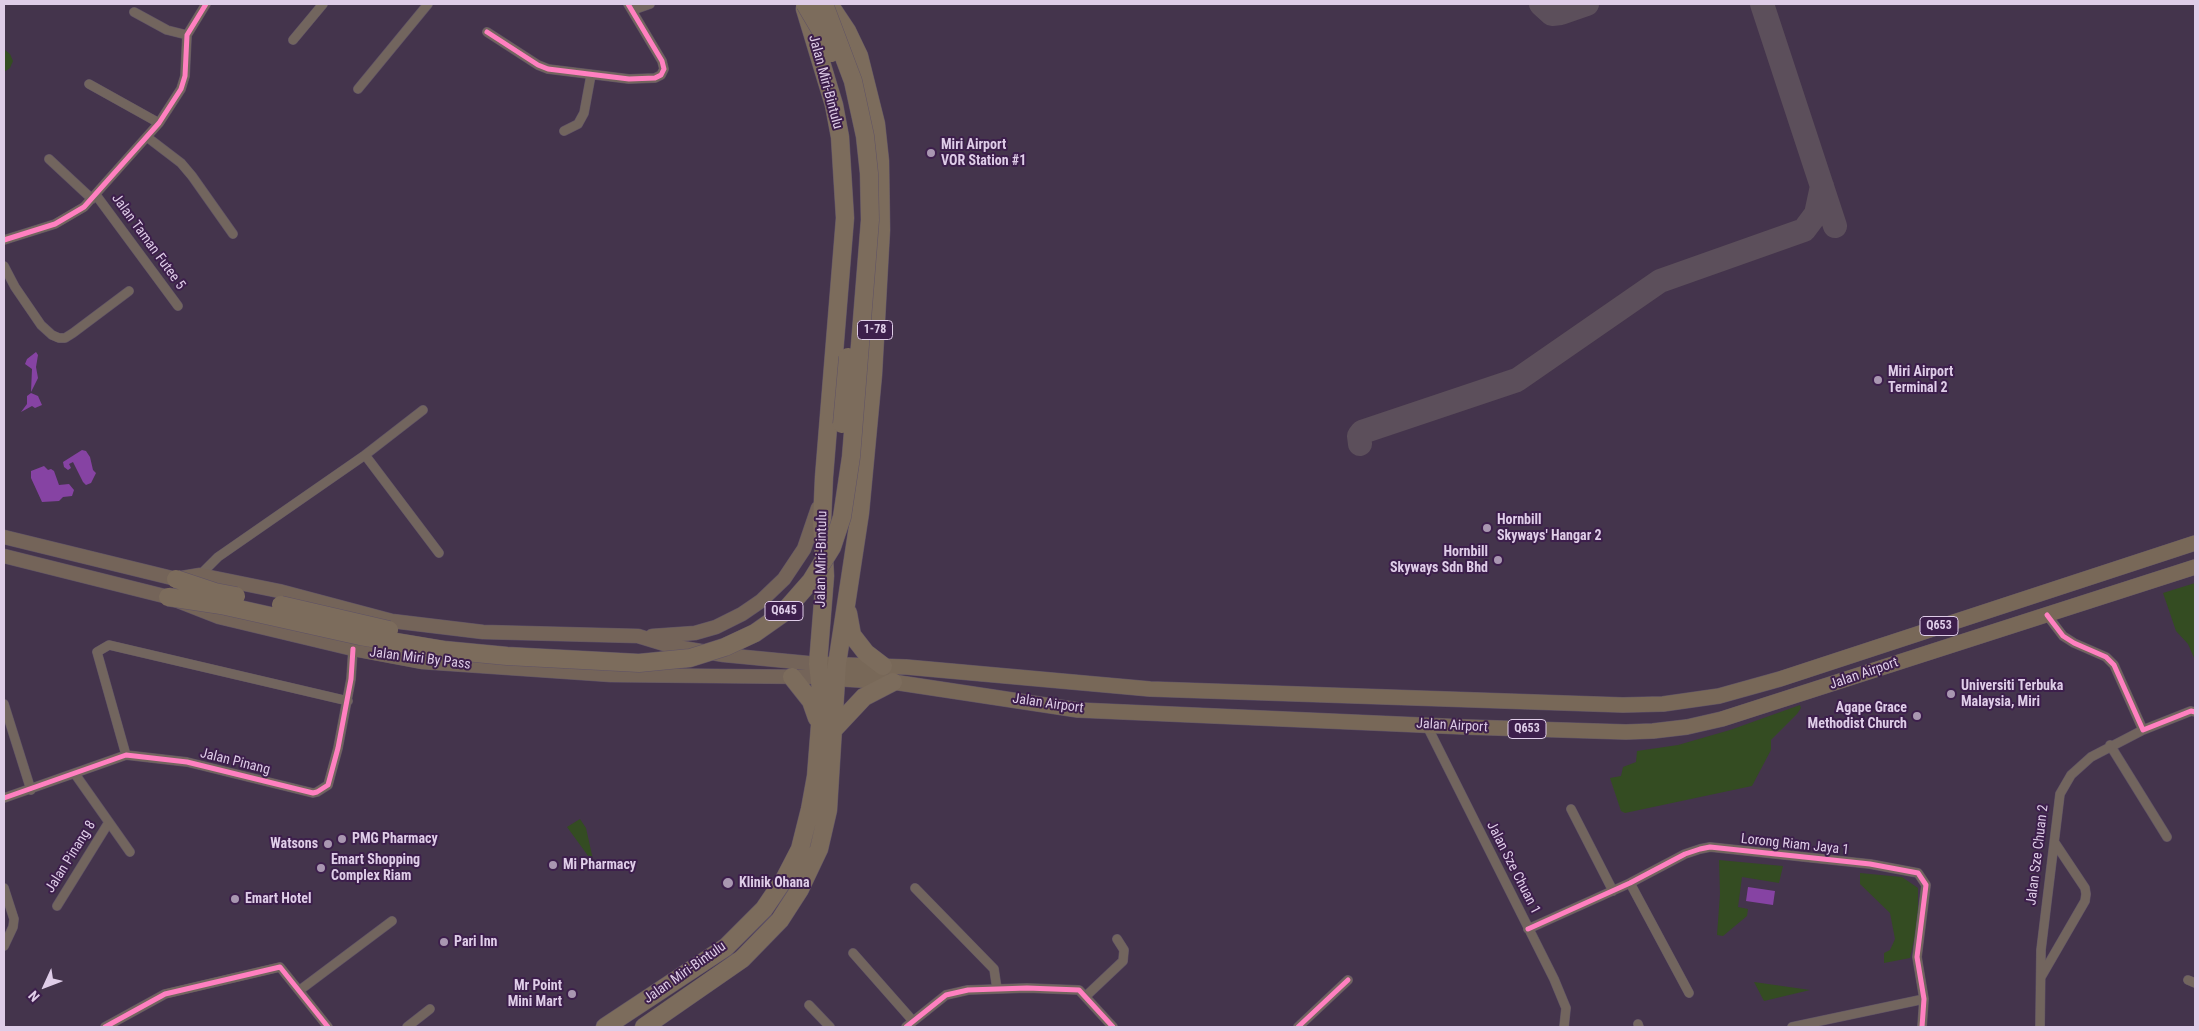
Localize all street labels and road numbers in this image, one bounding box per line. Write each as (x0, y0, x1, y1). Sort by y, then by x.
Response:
street label: Jalan Miri-Bintulu (804, 33, 846, 131)
street label: Jalan Taman Futee 5 (108, 191, 188, 293)
road number: 1-78 (858, 320, 892, 340)
street label: Jalan Miri-Bintulu (813, 511, 831, 607)
road number: Q645 (765, 602, 803, 620)
road number: Q653 (1920, 616, 1958, 636)
street label: Jalan Miri By Pass (368, 644, 472, 674)
street label: Jalan Airport (1827, 654, 1901, 694)
street label: Jalan Airport (1011, 691, 1085, 717)
street label: Jalan Airport (1416, 716, 1488, 736)
road number: Q653 (1508, 720, 1546, 739)
street label: Jalan Pinang (198, 745, 272, 779)
street label: Jalan Sze Chuan 2 (2023, 804, 2053, 906)
street label: Jalan Pinang 8 (42, 818, 100, 896)
street label: Jalan Sze Chuan 1 (1482, 819, 1544, 917)
street label: Lorong Riam Jaya 1 (1740, 831, 1850, 859)
street label: Jalan Miri-Bintulu (641, 938, 729, 1008)

